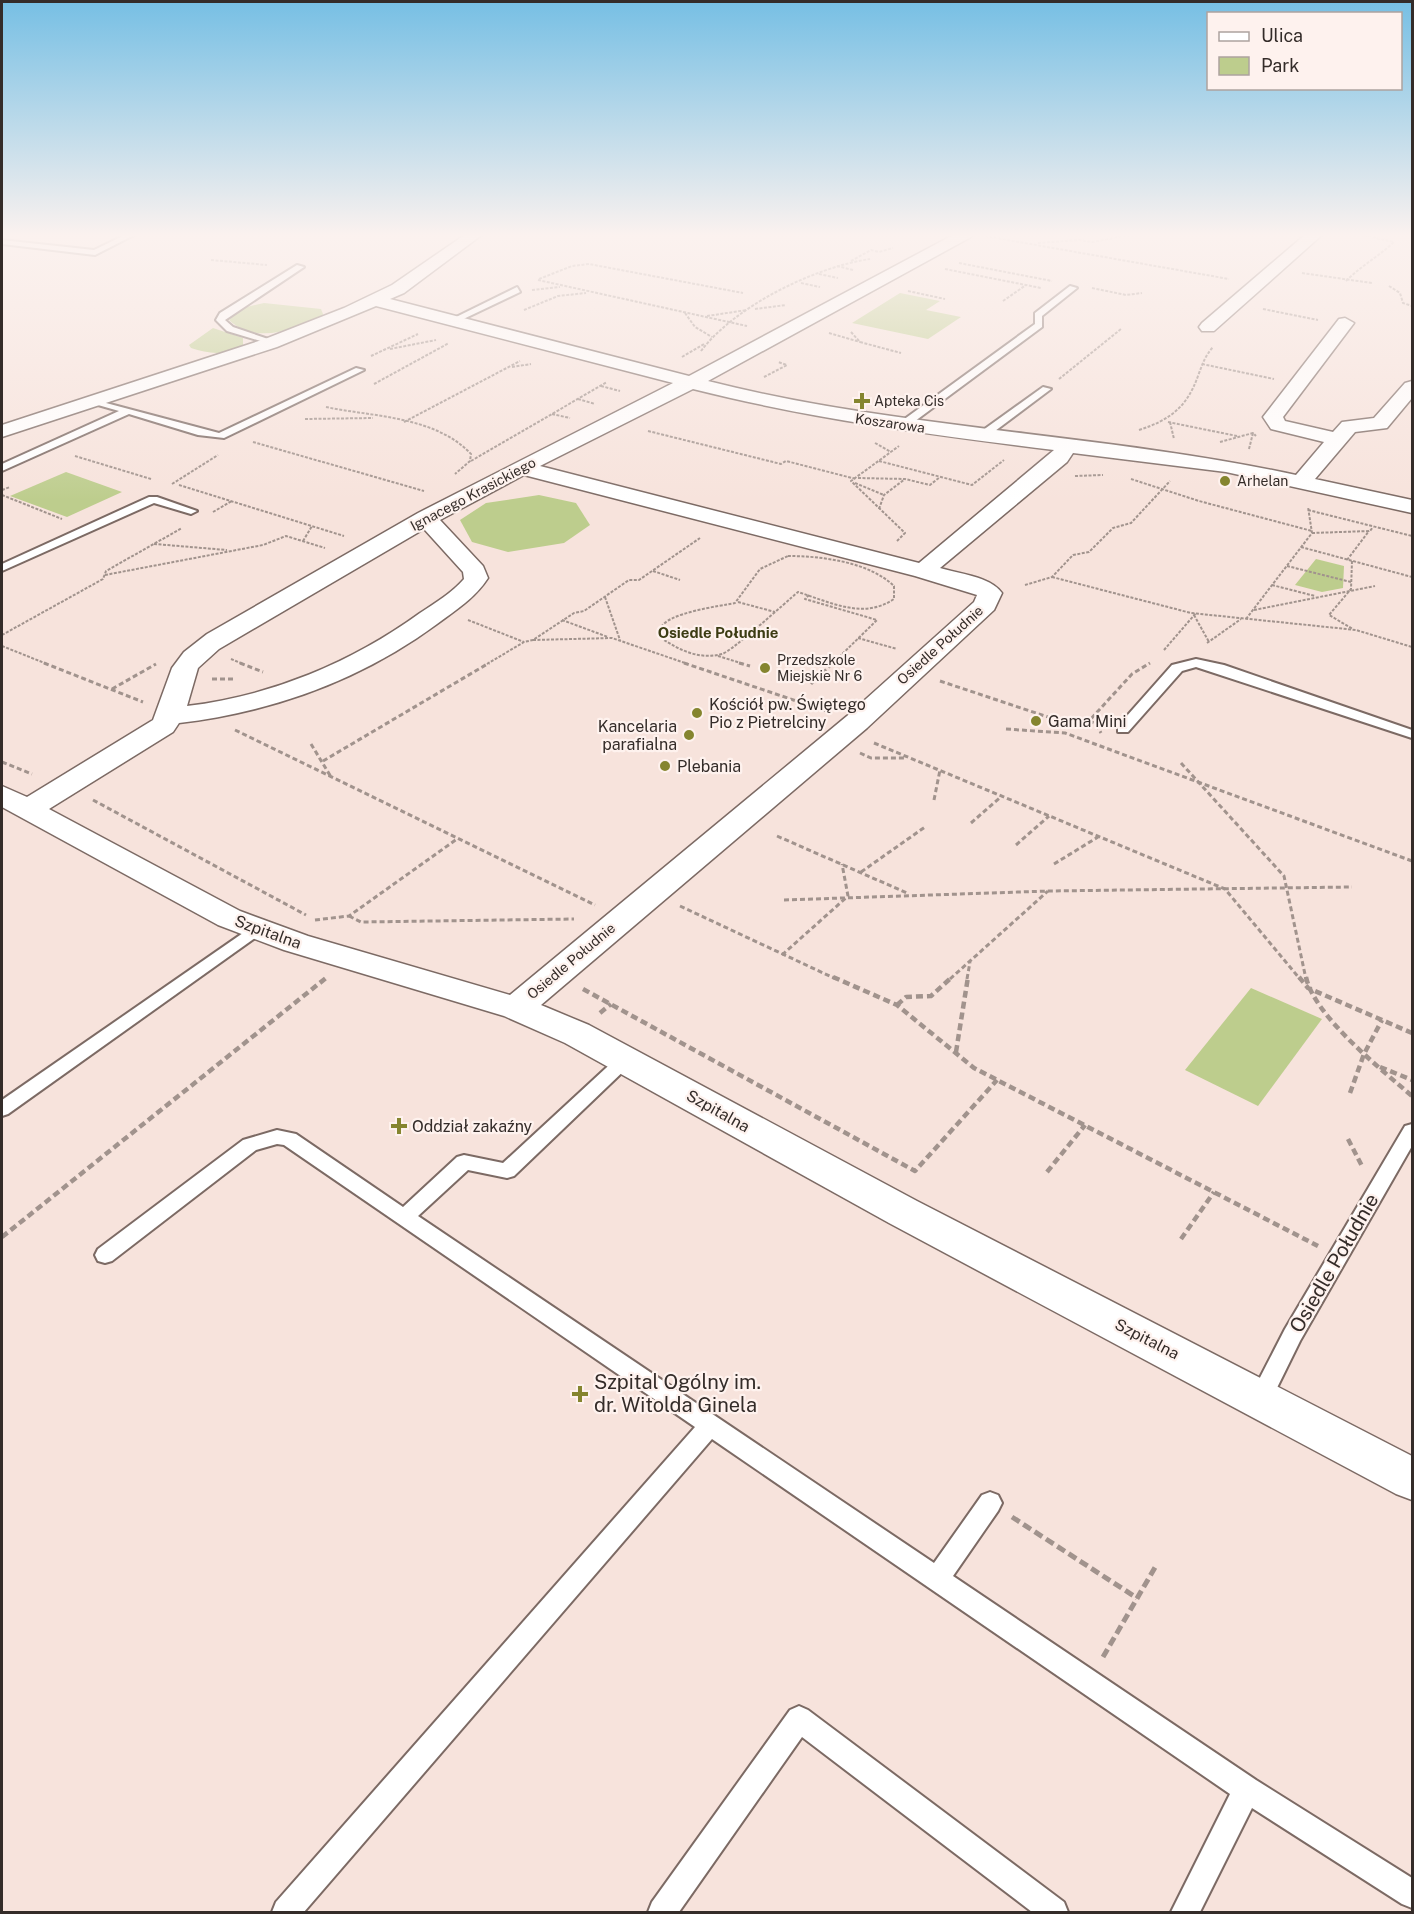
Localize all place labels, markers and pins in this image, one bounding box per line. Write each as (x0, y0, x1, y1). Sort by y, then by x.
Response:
place label: Apteka Cis (874, 393, 944, 409)
marker: Apteka Cis (855, 394, 869, 408)
place label: Arhelan (1237, 473, 1288, 489)
marker: Arhelan (1218, 474, 1232, 488)
place label: Przedszkole Miejskie Nr 6 (777, 652, 863, 684)
marker: Przedszkole Miejskie Nr 6 (758, 661, 772, 675)
place label: Kościół pw. Świętego Pio z Pietrelciny (709, 694, 866, 732)
marker: Kościół pw. Świętego Pio z Pietrelciny (690, 706, 704, 720)
place label: Gama Mini (1048, 712, 1127, 731)
marker: Gama Mini (1029, 714, 1043, 728)
place label: Kancelaria parafialna (598, 717, 677, 754)
marker: Kancelaria parafialna (682, 728, 696, 742)
place label: Plebania (677, 757, 741, 776)
marker: Plebania (658, 759, 672, 773)
marker: Oddział zakaźny (390, 1117, 408, 1135)
place label: Oddział zakaźny (412, 1117, 533, 1136)
place label: Szpital Ogólny im. dr. Witolda Ginela (594, 1370, 761, 1417)
marker: Szpital Ogólny im. dr. Witolda Ginela (571, 1385, 589, 1403)

